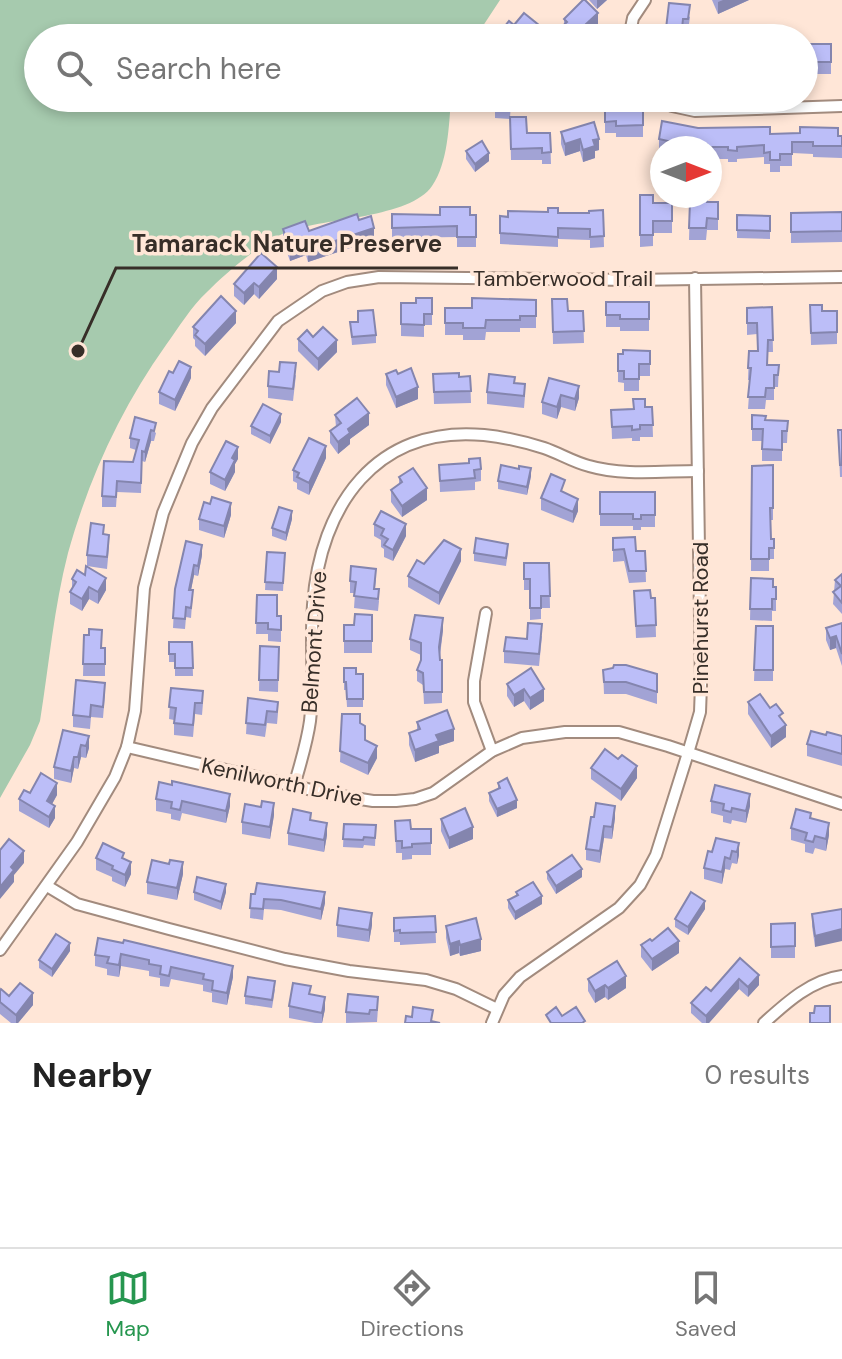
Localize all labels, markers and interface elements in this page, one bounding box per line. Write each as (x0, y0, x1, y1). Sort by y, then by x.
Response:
search box (24, 24, 818, 112)
icon: search (52, 46, 96, 90)
text: Search here (116, 49, 282, 88)
north arrow (650, 136, 722, 208)
callout: Tamarack Nature Preserve (116, 220, 458, 268)
text: Tamarack Nature Preserve (132, 228, 442, 259)
street label: Tamberwood Trail (473, 264, 653, 293)
street label: Pinehurst Road (686, 542, 715, 694)
street label: Belmont Drive (295, 570, 333, 714)
street label: Kenilworth Drive (199, 751, 365, 813)
text: Nearby (32, 1053, 152, 1098)
text: 0 results (704, 1058, 810, 1092)
tab: Map (105, 1266, 150, 1343)
tab: Directions (361, 1266, 464, 1343)
tab: Saved (675, 1266, 737, 1343)

